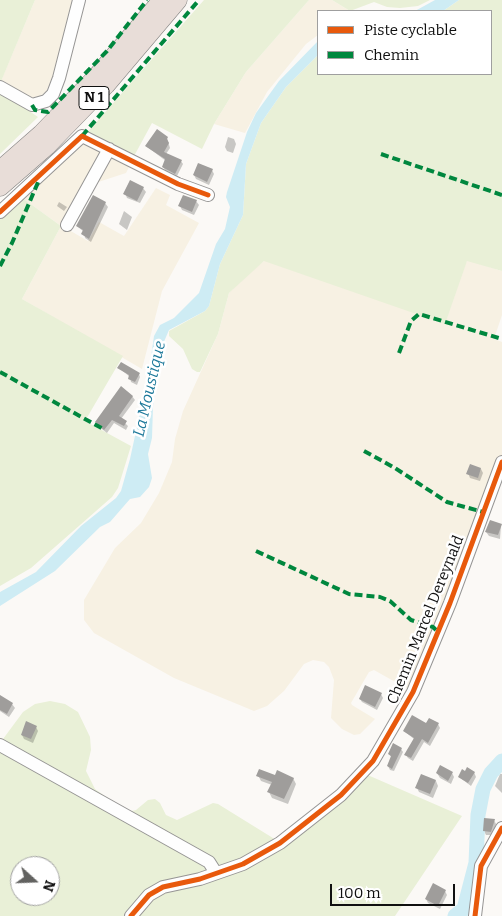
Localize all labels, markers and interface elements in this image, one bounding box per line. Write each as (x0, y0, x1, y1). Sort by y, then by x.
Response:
legend (317, 10, 492, 75)
text: Piste cyclable (364, 21, 457, 39)
text: Chemin (364, 46, 419, 64)
road number: N 1 (79, 86, 109, 110)
water label: La Moustique (130, 339, 170, 439)
street label: Chemin Marcel Dereynald (384, 533, 468, 707)
north arrow (10, 856, 60, 906)
scale bar (332, 874, 457, 906)
text: N (39, 878, 58, 894)
text: 100 m (338, 884, 381, 902)

